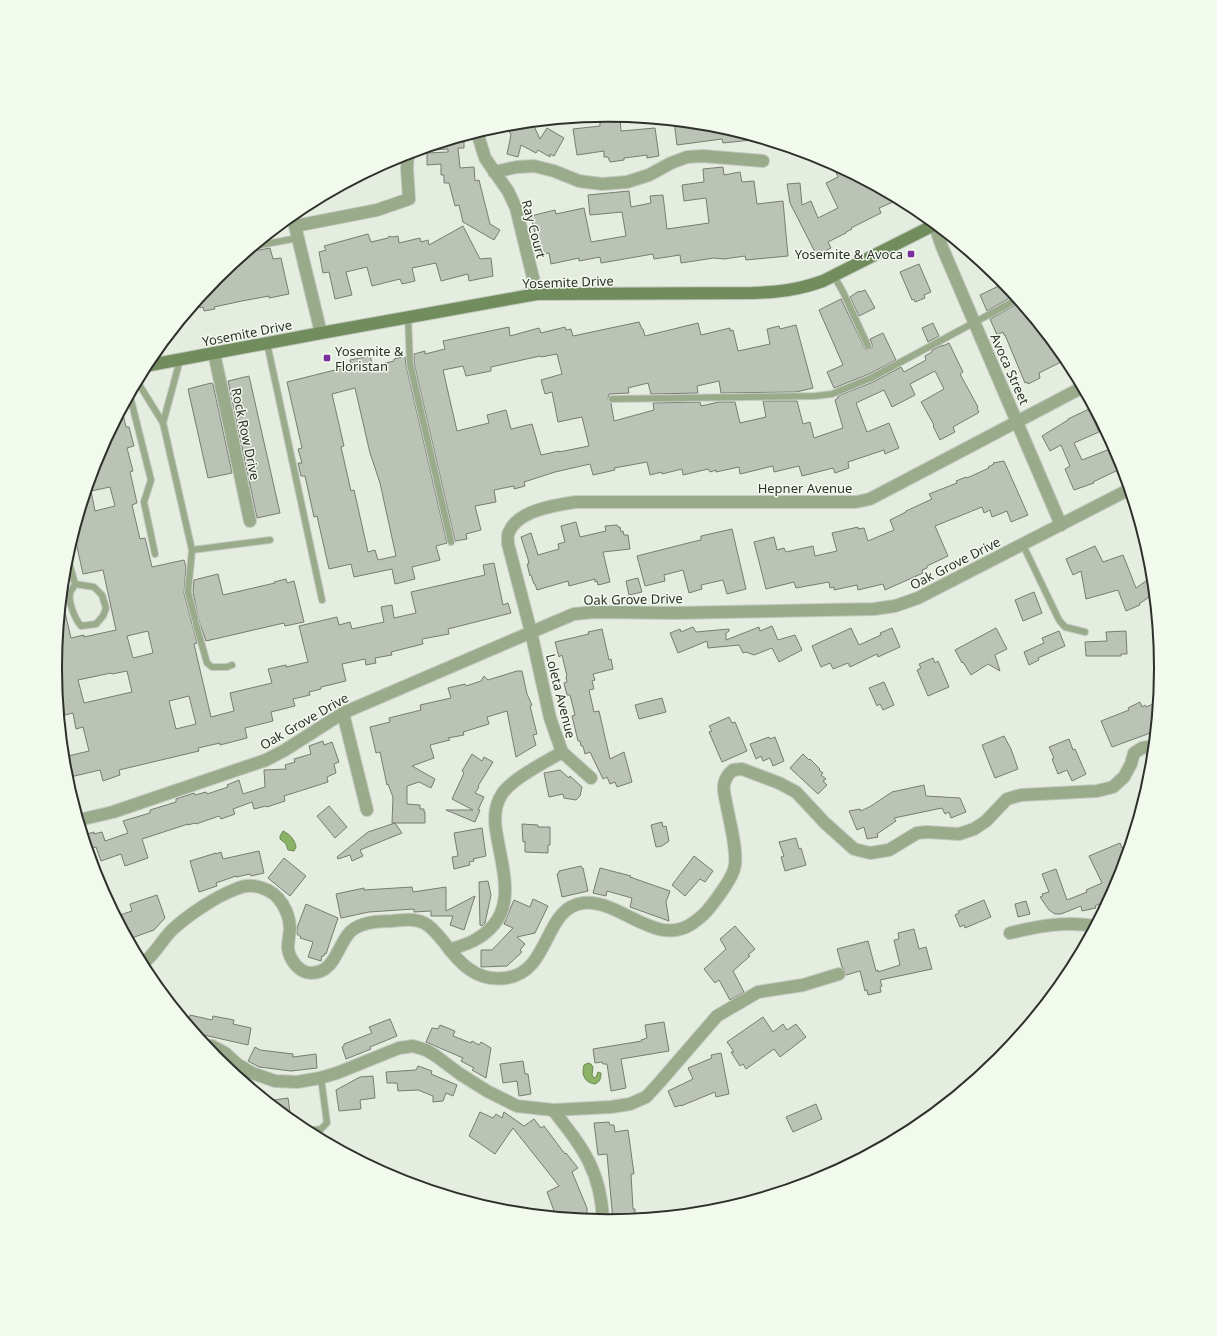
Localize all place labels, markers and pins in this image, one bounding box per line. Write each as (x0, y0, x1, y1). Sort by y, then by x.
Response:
place label: Yosemite & Avoca (795, 245, 903, 263)
marker: Yosemite & Avoca (906, 249, 916, 259)
place label: Yosemite & Floristan (335, 342, 404, 375)
marker: Yosemite & Floristan (322, 353, 332, 363)

